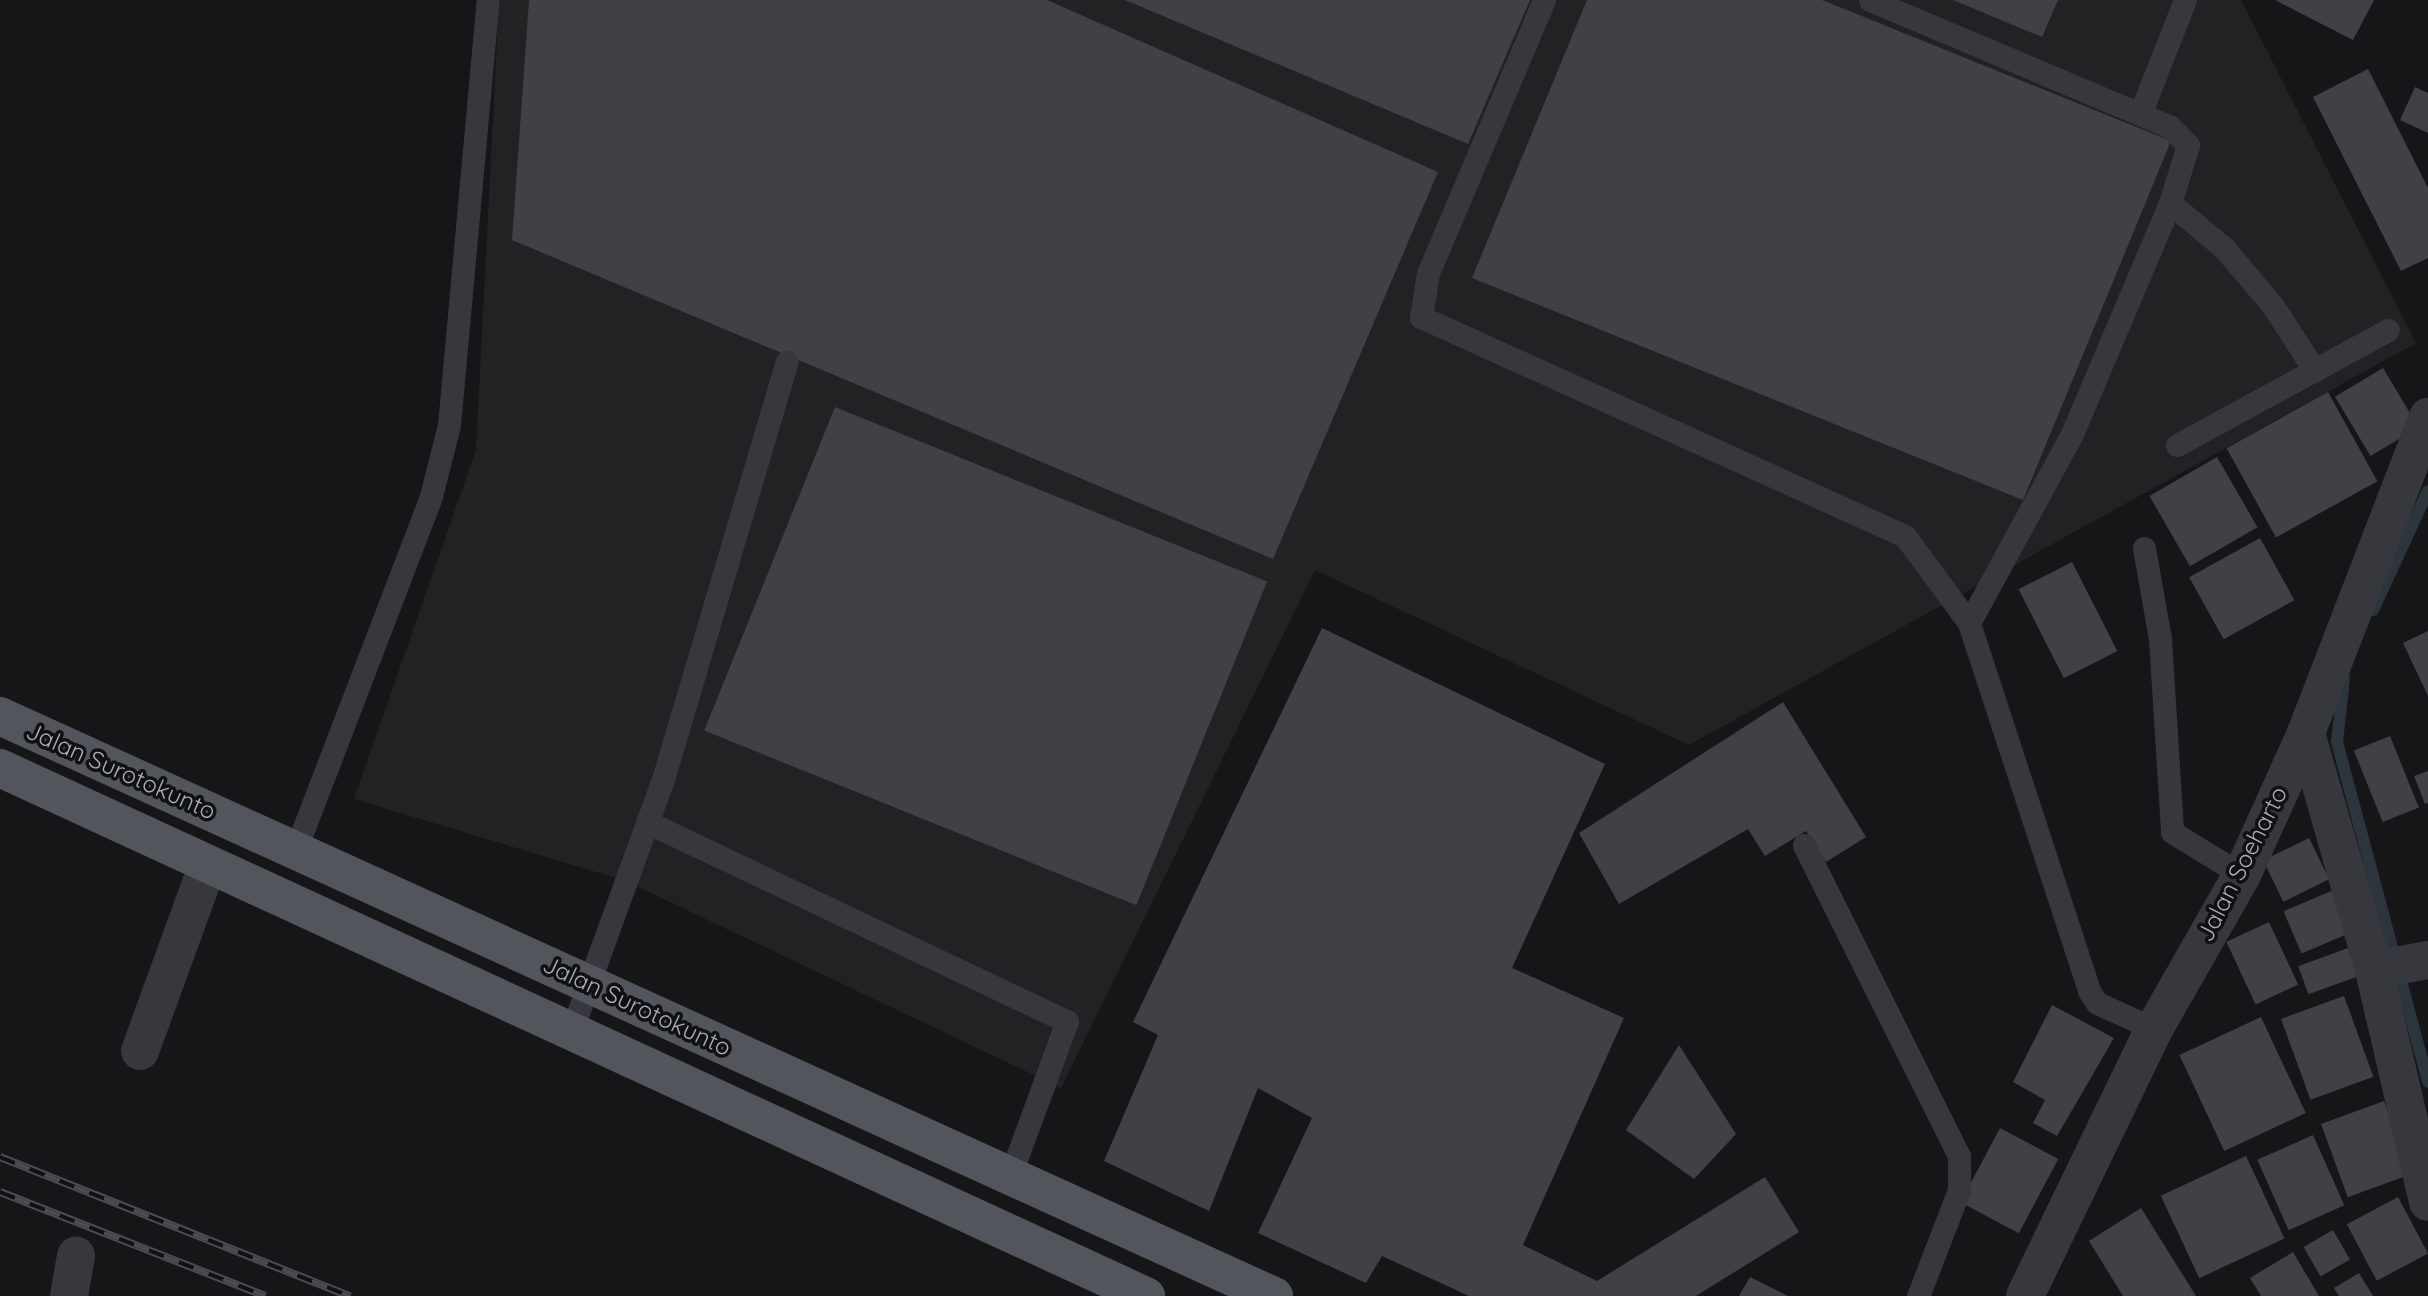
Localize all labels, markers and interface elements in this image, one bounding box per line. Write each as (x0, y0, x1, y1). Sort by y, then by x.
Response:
street label: Jalan Surotokunto (22, 716, 220, 826)
street label: Jalan Soeharto (2191, 782, 2293, 946)
street label: Jalan Surotokunto (538, 950, 736, 1062)

